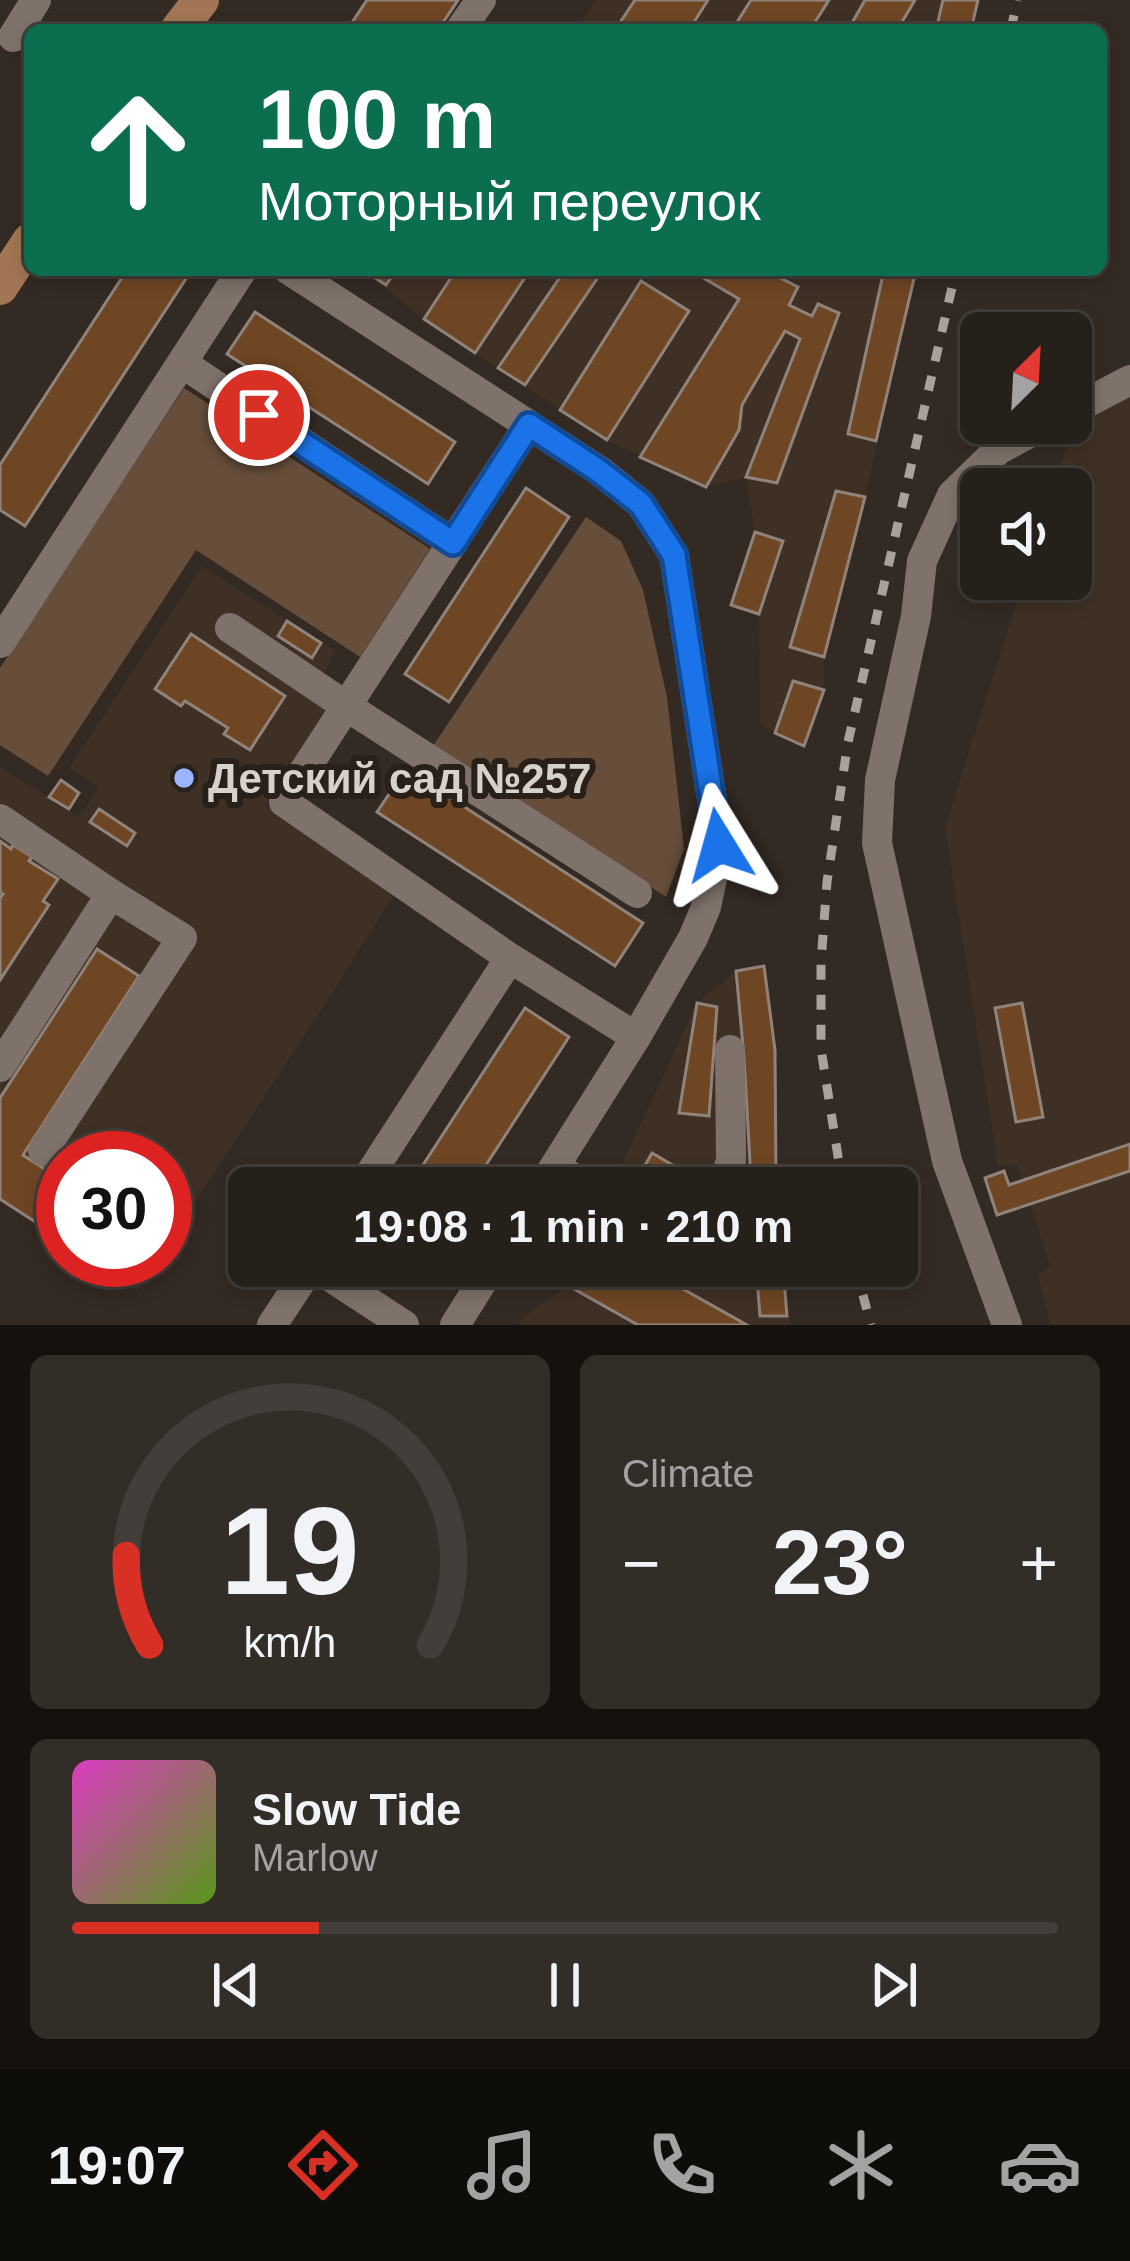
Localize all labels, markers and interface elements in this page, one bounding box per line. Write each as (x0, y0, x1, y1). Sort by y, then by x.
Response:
icon: ahead (60, 72, 216, 228)
text: 100 m (258, 72, 496, 166)
text: Моторный переулок (258, 171, 761, 231)
north arrow (960, 312, 1092, 444)
map controls (960, 312, 1092, 600)
pin (208, 364, 310, 466)
icon: arrive (226, 382, 292, 448)
button: sound (960, 468, 1092, 600)
place label: Детский сад №257 (208, 755, 591, 802)
marker: Детский сад №257 (171, 765, 197, 791)
position arrow (656, 782, 782, 908)
speed limit sign: 30 (36, 1131, 192, 1287)
text: 19:08 · 1 min · 210 m (353, 1201, 793, 1252)
text: Climate (622, 1452, 754, 1495)
text: 19 (221, 1481, 359, 1620)
text: 23° (772, 1513, 908, 1613)
text: − (622, 1526, 661, 1600)
text: + (1019, 1526, 1058, 1600)
text: km/h (244, 1618, 336, 1666)
text: Slow Tide (252, 1784, 461, 1835)
text: Marlow (252, 1836, 378, 1879)
icon: previous (203, 1952, 269, 2018)
icon: pause (532, 1952, 598, 2018)
icon: next (861, 1952, 927, 2018)
icon: directions (281, 2123, 365, 2207)
icon: music (460, 2123, 544, 2207)
icon: phone (640, 2123, 724, 2207)
icon: climate (819, 2123, 903, 2207)
icon: car (998, 2123, 1082, 2207)
text: 19:07 (48, 2135, 186, 2195)

